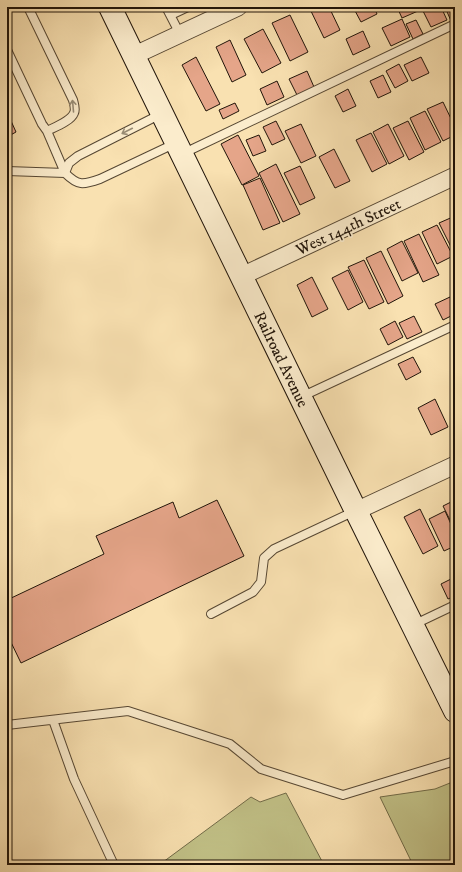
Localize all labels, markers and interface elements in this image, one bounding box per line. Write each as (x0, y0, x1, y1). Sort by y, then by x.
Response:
one-way arrow (70, 100, 77, 113)
one-way arrow (121, 128, 133, 135)
street label: West 144th Street (292, 194, 404, 260)
street label: Railroad Avenue (249, 308, 313, 411)

